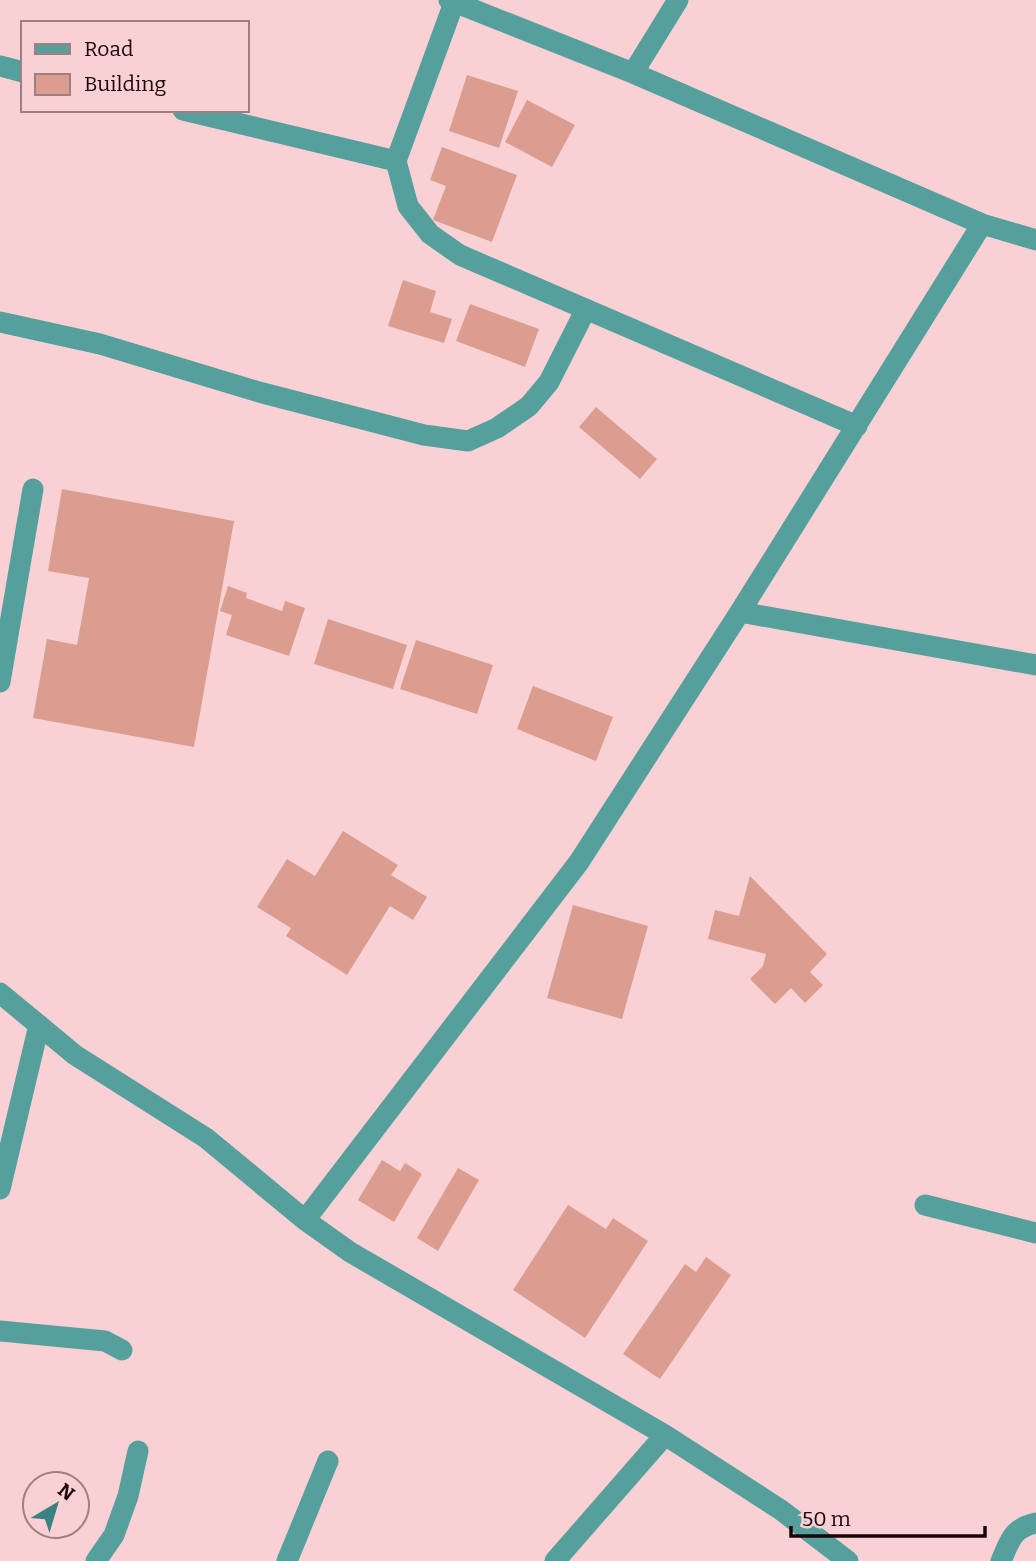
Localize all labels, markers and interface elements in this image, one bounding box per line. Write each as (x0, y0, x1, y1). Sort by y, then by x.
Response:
legend (21, 21, 248, 112)
text: Road (84, 36, 133, 62)
text: Building (84, 71, 167, 97)
north arrow (21, 1470, 91, 1540)
text: N (53, 1478, 79, 1506)
scale bar (791, 1494, 985, 1538)
text: 50 m (802, 1506, 851, 1532)

